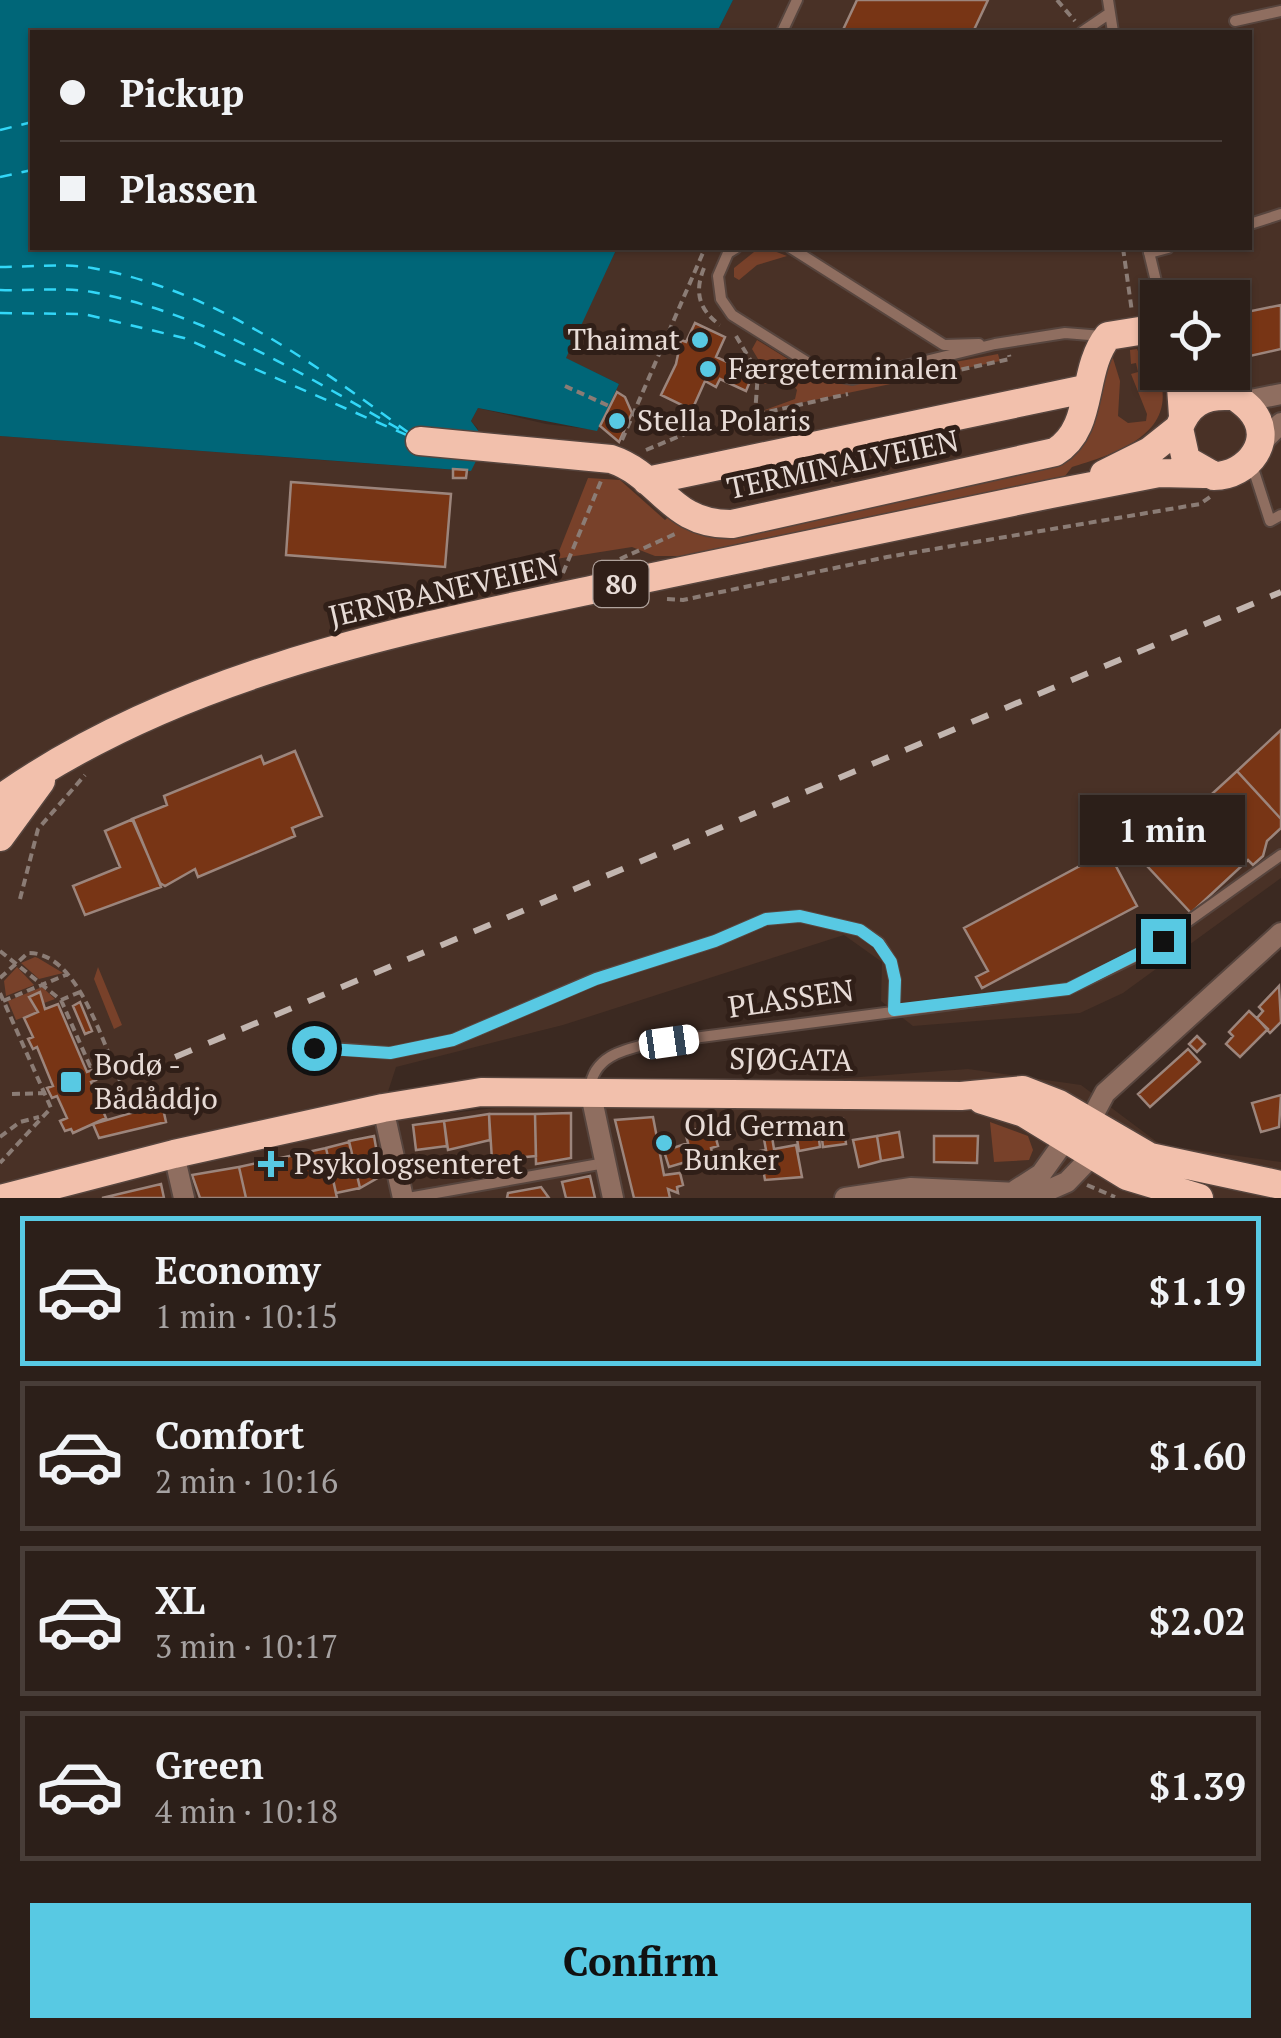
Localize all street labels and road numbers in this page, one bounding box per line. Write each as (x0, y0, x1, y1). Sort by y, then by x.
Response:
street label: TERMINALVEIEN (723, 420, 962, 508)
street label: JERNBANEVEIEN (325, 544, 563, 636)
road number: 80 (594, 561, 648, 607)
street label: PLASSEN (725, 969, 856, 1027)
street label: SJØGATA (729, 1038, 854, 1080)

